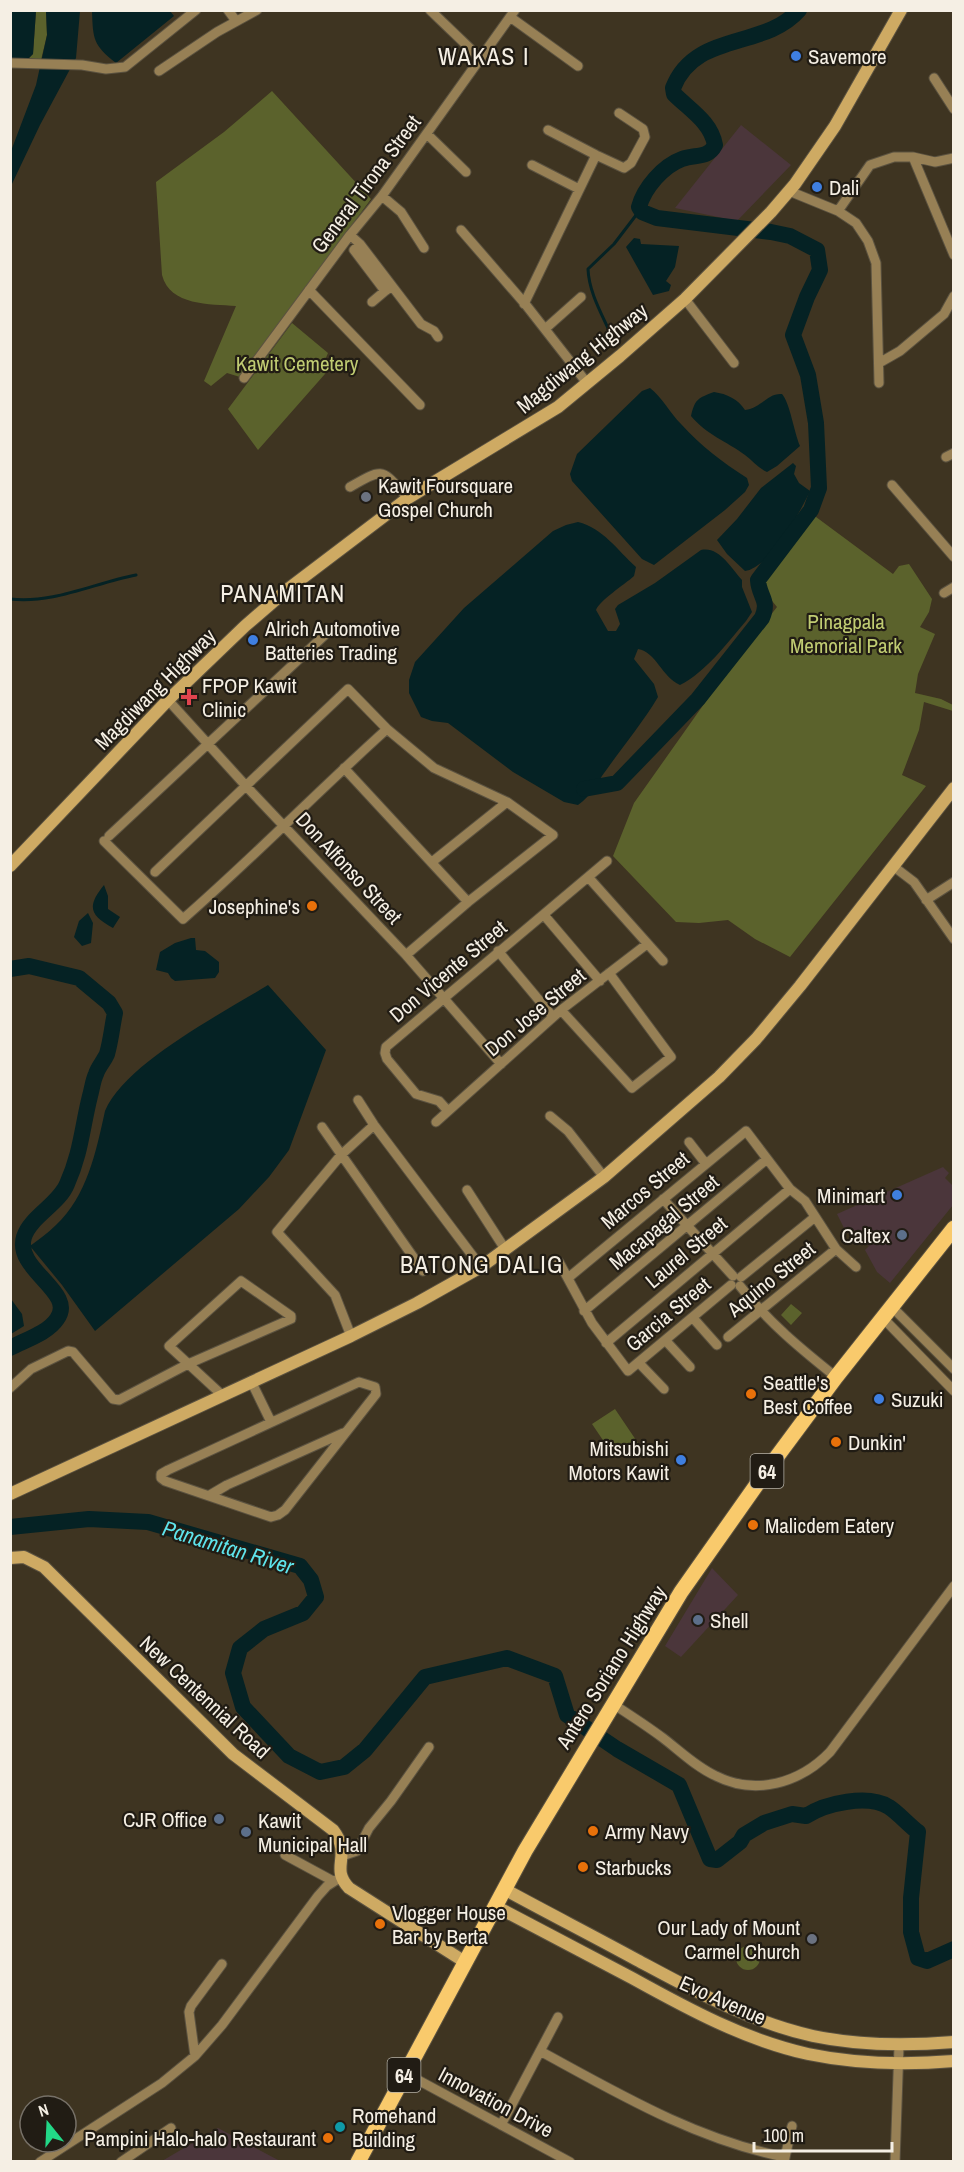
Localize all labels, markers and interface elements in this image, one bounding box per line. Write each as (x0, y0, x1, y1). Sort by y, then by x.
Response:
district label: WAKAS I (438, 40, 530, 72)
place label: Savemore (808, 42, 886, 71)
marker: Savemore (789, 49, 803, 63)
street label: General Tirona Street (305, 109, 428, 259)
place label: Dali (829, 173, 860, 202)
marker: Dali (810, 180, 824, 194)
street label: Magdiwang Highway (510, 296, 654, 420)
park label: Kawit Cemetery (236, 349, 359, 378)
place label: Kawit Foursquare Gospel Church (378, 471, 513, 524)
marker: Kawit Foursquare Gospel Church (359, 490, 373, 504)
district label: PANAMITAN (220, 577, 346, 609)
park label: Pinagpala Memorial Park (790, 607, 902, 660)
place label: Alrich Automotive Batteries Trading (264, 614, 400, 667)
street label: Magdiwang Highway (88, 622, 222, 756)
marker: Alrich Automotive Batteries Trading (246, 633, 260, 647)
place label: FPOP Kawit Clinic (202, 671, 297, 724)
marker: FPOP Kawit Clinic (180, 688, 198, 706)
street label: Don Alfonso Street (289, 806, 409, 931)
place label: Josephine's (209, 892, 300, 921)
marker: Josephine's (305, 899, 319, 913)
street label: Don Vicente Street (383, 913, 513, 1029)
street label: Don Jose Street (478, 961, 592, 1063)
street label: Marcos Street (595, 1144, 696, 1236)
street label: Macapagal Street (603, 1167, 725, 1276)
place label: Minimart (817, 1181, 885, 1210)
marker: Minimart (890, 1188, 904, 1202)
street label: Laurel Street (639, 1209, 733, 1295)
place label: Caltex (841, 1221, 890, 1250)
marker: Caltex (895, 1228, 909, 1242)
street label: Aquino Street (720, 1234, 821, 1324)
district label: BATONG DALIG (400, 1248, 564, 1280)
street label: Garcia Street (619, 1270, 717, 1358)
place label: Seattle's Best Coffee (763, 1368, 853, 1421)
place label: Suzuki (891, 1385, 944, 1414)
marker: Seattle's Best Coffee (744, 1387, 758, 1401)
marker: Suzuki (872, 1392, 886, 1406)
place label: Dunkin' (848, 1428, 906, 1457)
place label: Mitsubishi Motors Kawit (569, 1434, 669, 1487)
marker: Dunkin' (829, 1435, 843, 1449)
marker: Mitsubishi Motors Kawit (674, 1453, 688, 1467)
road number: 64 (750, 1454, 783, 1488)
place label: Malicdem Eatery (765, 1511, 895, 1540)
water label: Panamitan River (159, 1513, 298, 1581)
marker: Malicdem Eatery (746, 1518, 760, 1532)
street label: Antero Soriano Highway (548, 1579, 673, 1755)
place label: Shell (710, 1606, 748, 1635)
marker: Shell (691, 1613, 705, 1627)
street label: New Centennial Road (134, 1629, 276, 1765)
place label: CJR Office (123, 1805, 207, 1834)
place label: Kawit Municipal Hall (258, 1806, 367, 1859)
marker: CJR Office (212, 1812, 226, 1826)
place label: Army Navy (604, 1817, 690, 1846)
marker: Army Navy (586, 1824, 600, 1838)
marker: Kawit Municipal Hall (239, 1825, 253, 1839)
place label: Starbucks (595, 1853, 672, 1882)
marker: Starbucks (576, 1860, 590, 1874)
place label: Vlogger House Bar by Berta (392, 1898, 506, 1951)
place label: Our Lady of Mount Carmel Church (657, 1913, 800, 1966)
marker: Vlogger House Bar by Berta (373, 1917, 387, 1931)
marker: Our Lady of Mount Carmel Church (805, 1932, 819, 1946)
street label: Evo Avenue (675, 1968, 771, 2032)
road number: 64 (388, 2058, 420, 2092)
street label: Innovation Drive (433, 2060, 559, 2144)
north arrow (18, 2094, 78, 2154)
text: N (35, 2098, 51, 2122)
place label: Romehand Building (352, 2101, 436, 2154)
scale bar (754, 2115, 892, 2153)
marker: Romehand Building (333, 2120, 347, 2134)
text: 100 m (763, 2123, 804, 2148)
place label: Pampini Halo-halo Restaurant (84, 2124, 316, 2153)
marker: Pampini Halo-halo Restaurant (321, 2131, 335, 2145)

